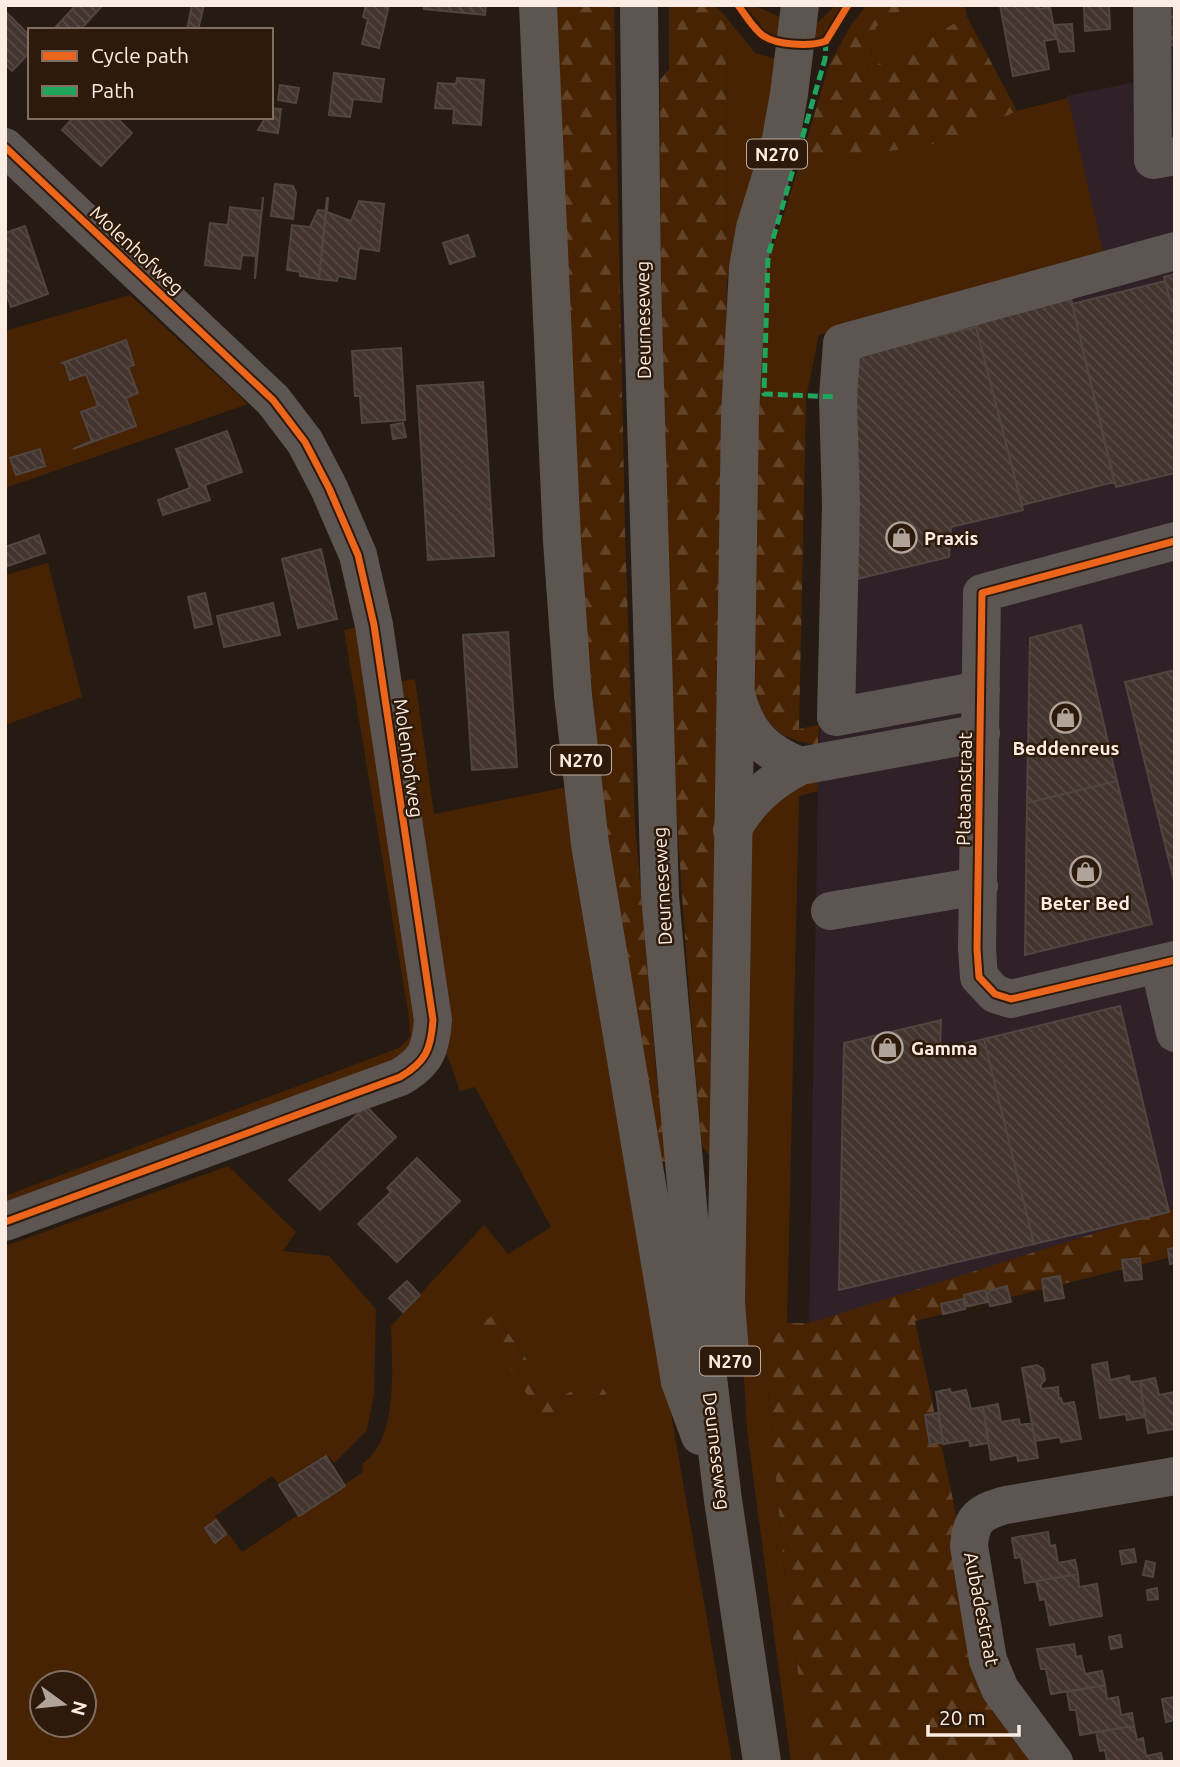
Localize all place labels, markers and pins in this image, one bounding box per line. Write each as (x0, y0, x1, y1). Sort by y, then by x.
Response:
shop icon: Praxis (884, 521, 918, 555)
place label: Praxis (924, 527, 979, 549)
shop icon: Beddenreus (1049, 700, 1083, 734)
place label: Beddenreus (1012, 737, 1120, 759)
shop icon: Beter Bed (1068, 855, 1102, 889)
place label: Beter Bed (1040, 892, 1130, 914)
shop icon: Gamma (871, 1031, 905, 1065)
place label: Gamma (911, 1037, 978, 1059)

